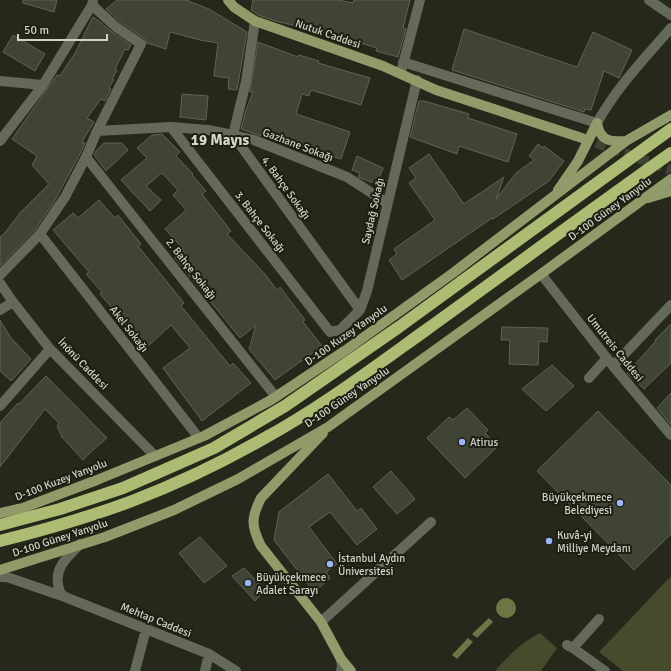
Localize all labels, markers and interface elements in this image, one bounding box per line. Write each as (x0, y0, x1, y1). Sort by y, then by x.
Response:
scale bar (18, 16, 107, 42)
street label: Nutuk Caddesi (294, 17, 362, 51)
text: 50 m (24, 23, 49, 38)
street label: Gazhane Sokağı (261, 126, 335, 164)
district label: 19 Mayıs (191, 131, 249, 149)
street label: 4. Bahçe Sokağı (259, 154, 313, 222)
street label: D-100 Güney Yanyolu (566, 174, 654, 244)
street label: Saydağ Sokağı (359, 176, 387, 246)
street label: 3. Bahçe Sokağı (232, 189, 288, 255)
street label: 2. Bahçe Sokağı (163, 236, 219, 302)
street label: D-100 Kuzey Yanyolu (302, 302, 390, 368)
street label: Akel Sokağı (107, 303, 151, 355)
street label: Umutreis Caddesi (584, 312, 646, 384)
street label: İnönü Caddesi (55, 335, 111, 392)
street label: D-100 Güney Yanyolu (302, 364, 392, 430)
place label: Atirus (470, 436, 499, 449)
marker: Atirus (457, 437, 467, 447)
street label: D-100 Kuzey Yanyolu (13, 456, 109, 504)
place label: Büyükçekmece Belediyesi (542, 491, 612, 517)
marker: Büyükçekmece Belediyesi (615, 498, 625, 508)
street label: D-100 Güney Yanyolu (11, 516, 109, 560)
place label: Kuvâ-yi Milliye Meydanı (557, 529, 631, 555)
marker: Kuvâ-yi Milliye Meydanı (544, 536, 554, 546)
place label: İstanbul Aydın Üniversitesi (338, 551, 405, 578)
marker: İstanbul Aydın Üniversitesi (325, 559, 335, 569)
place label: Büyükçekmece Adalet Sarayı (256, 571, 326, 597)
marker: Büyükçekmece Adalet Sarayı (243, 578, 253, 588)
street label: Mehtap Caddesi (119, 600, 193, 640)

